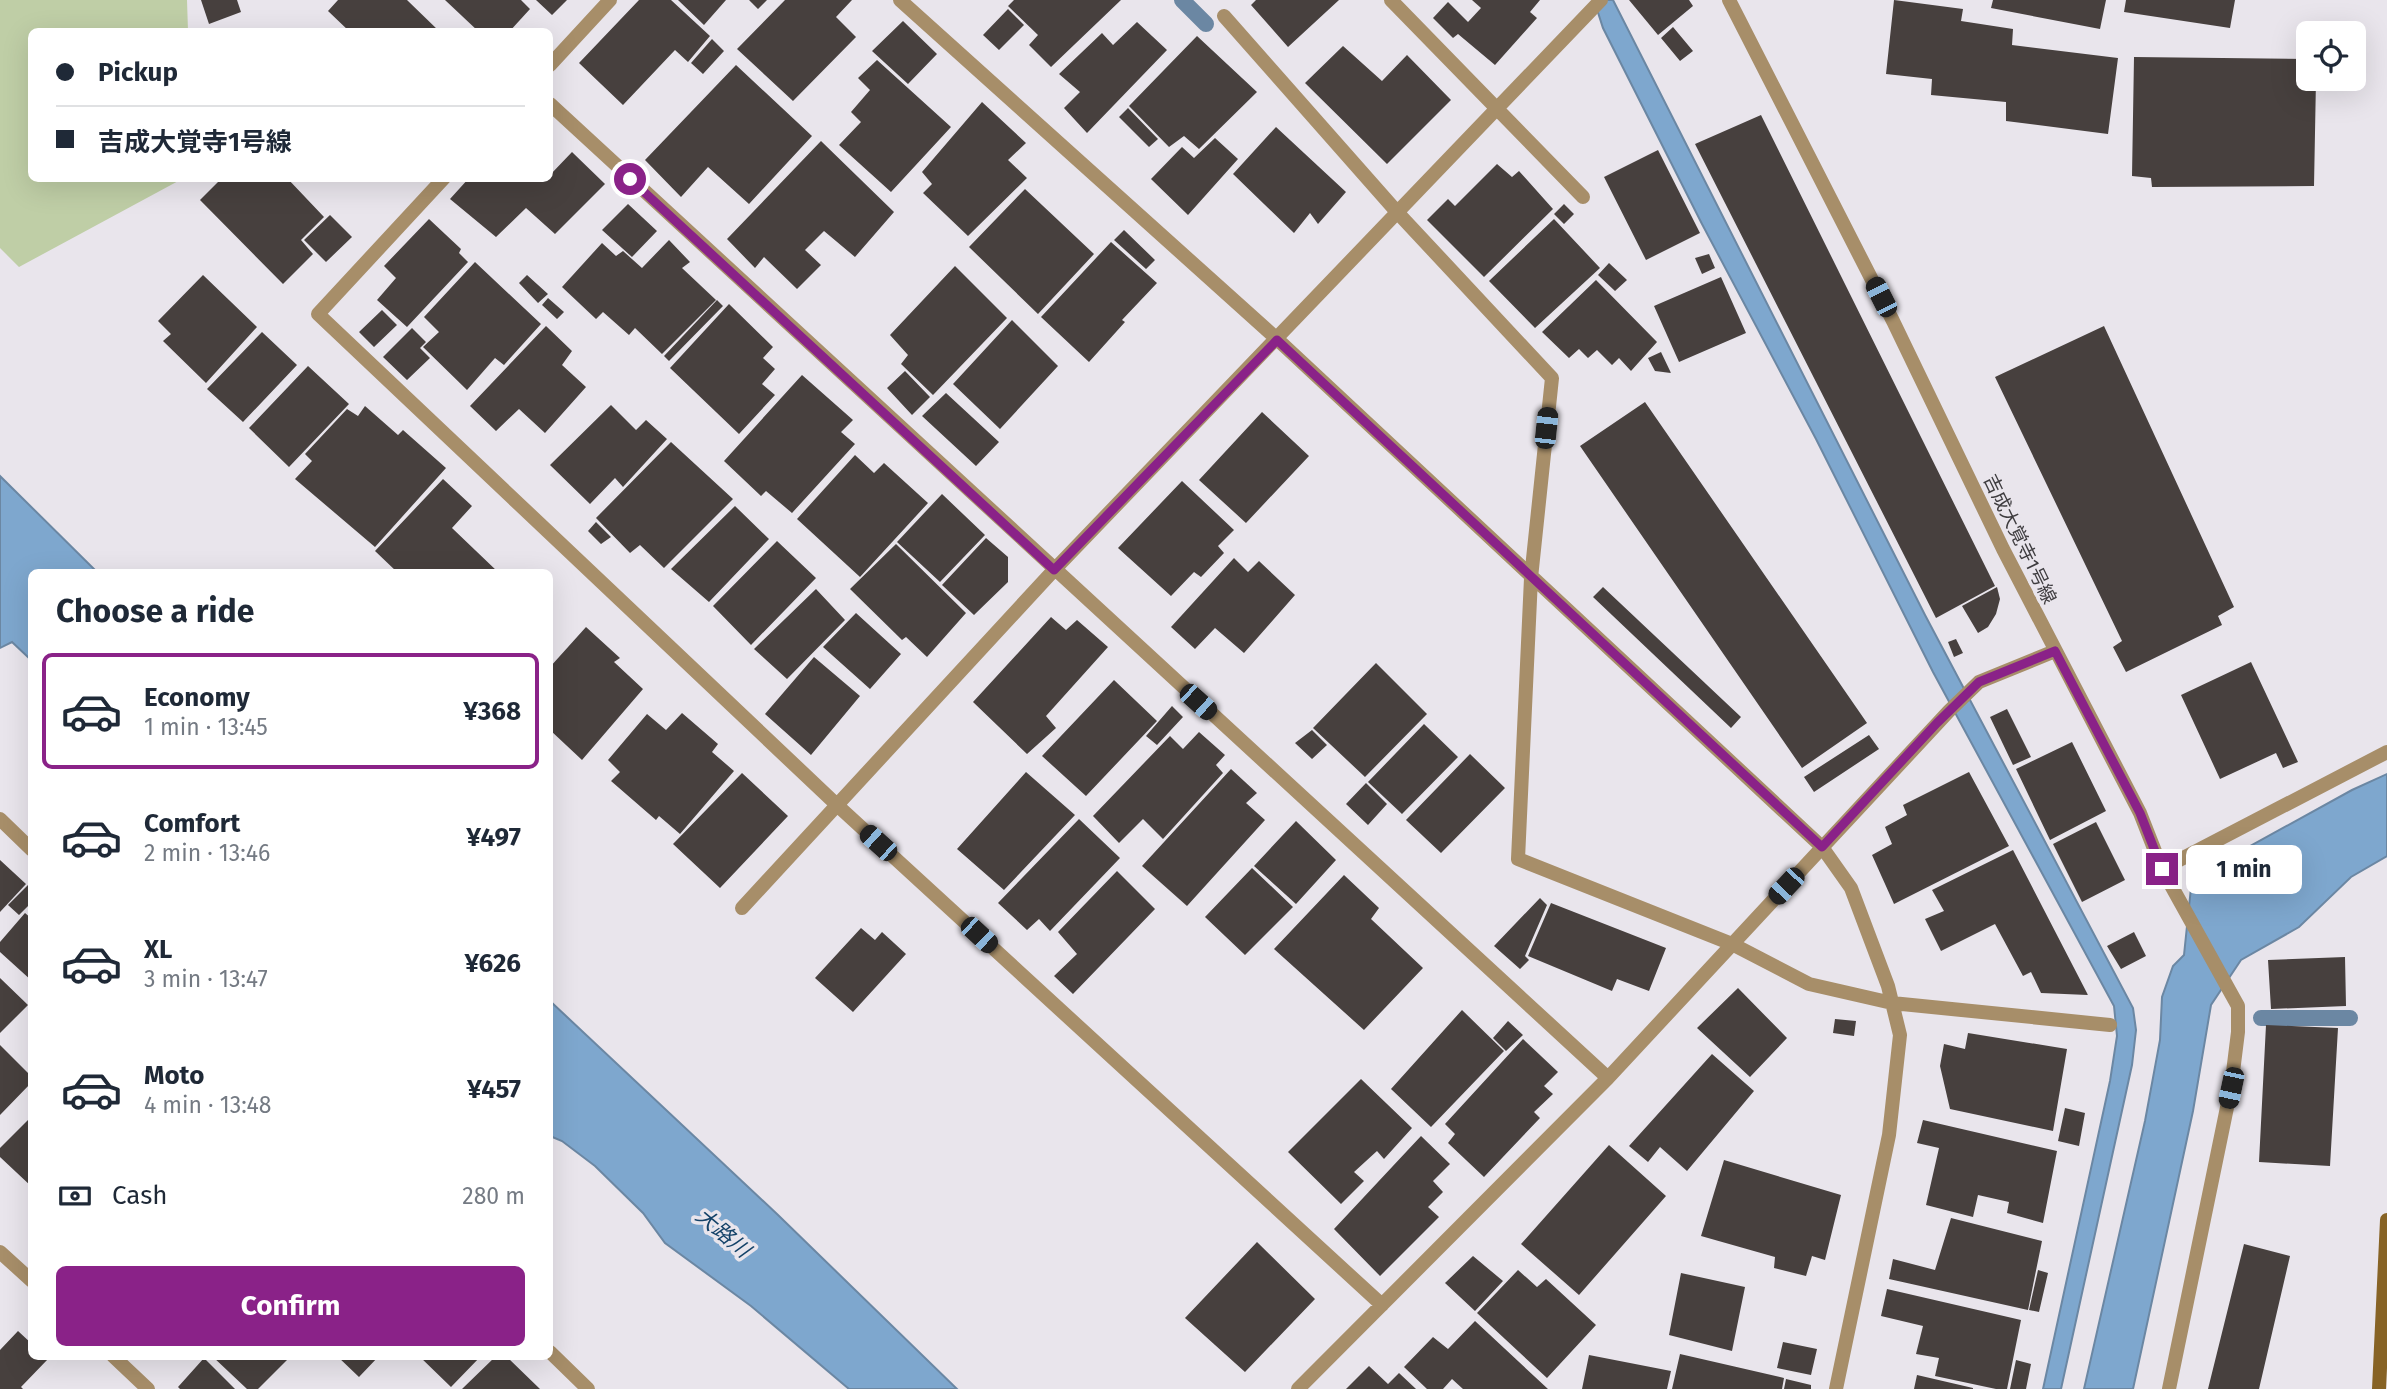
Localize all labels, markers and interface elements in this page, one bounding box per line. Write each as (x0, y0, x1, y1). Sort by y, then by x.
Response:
map controls (2296, 21, 2366, 91)
button: locate (2296, 21, 2366, 91)
text: Pickup (98, 57, 178, 88)
text: 吉成大覚寺1号線 (98, 127, 292, 158)
route start (614, 163, 646, 195)
car (1863, 274, 1900, 320)
car (1534, 406, 1559, 450)
street label: 吉成大覚寺1号線 (1979, 470, 2061, 608)
text: Choose a ride (56, 592, 254, 630)
icon: car (60, 680, 123, 743)
car (1176, 680, 1221, 724)
text: Economy (144, 682, 250, 713)
text: ¥368 (463, 696, 521, 727)
text: 1 min · 13:45 (144, 713, 268, 741)
icon: car (60, 806, 123, 869)
text: Comfort (144, 808, 240, 839)
car (856, 821, 901, 865)
text: ¥497 (466, 822, 521, 853)
text: 2 min · 13:46 (144, 839, 270, 867)
callout: 1 min (2186, 844, 2302, 894)
route end (2146, 853, 2178, 885)
text: 1 min (2216, 855, 2272, 883)
car (1764, 863, 1809, 909)
car (957, 913, 1002, 957)
icon: car (60, 932, 123, 995)
text: XL (144, 934, 172, 965)
text: ¥626 (465, 948, 521, 979)
text: 3 min · 13:47 (144, 965, 268, 993)
icon: car (60, 1058, 123, 1121)
text: Moto (144, 1060, 204, 1091)
car (2217, 1065, 2246, 1111)
text: ¥457 (467, 1074, 521, 1105)
text: 4 min · 13:48 (144, 1091, 271, 1119)
icon: cash (56, 1177, 94, 1215)
text: Cash (112, 1180, 168, 1211)
text: 280 m (462, 1182, 525, 1210)
water label: 大路川 (691, 1203, 757, 1264)
button: Confirm (56, 1266, 525, 1346)

